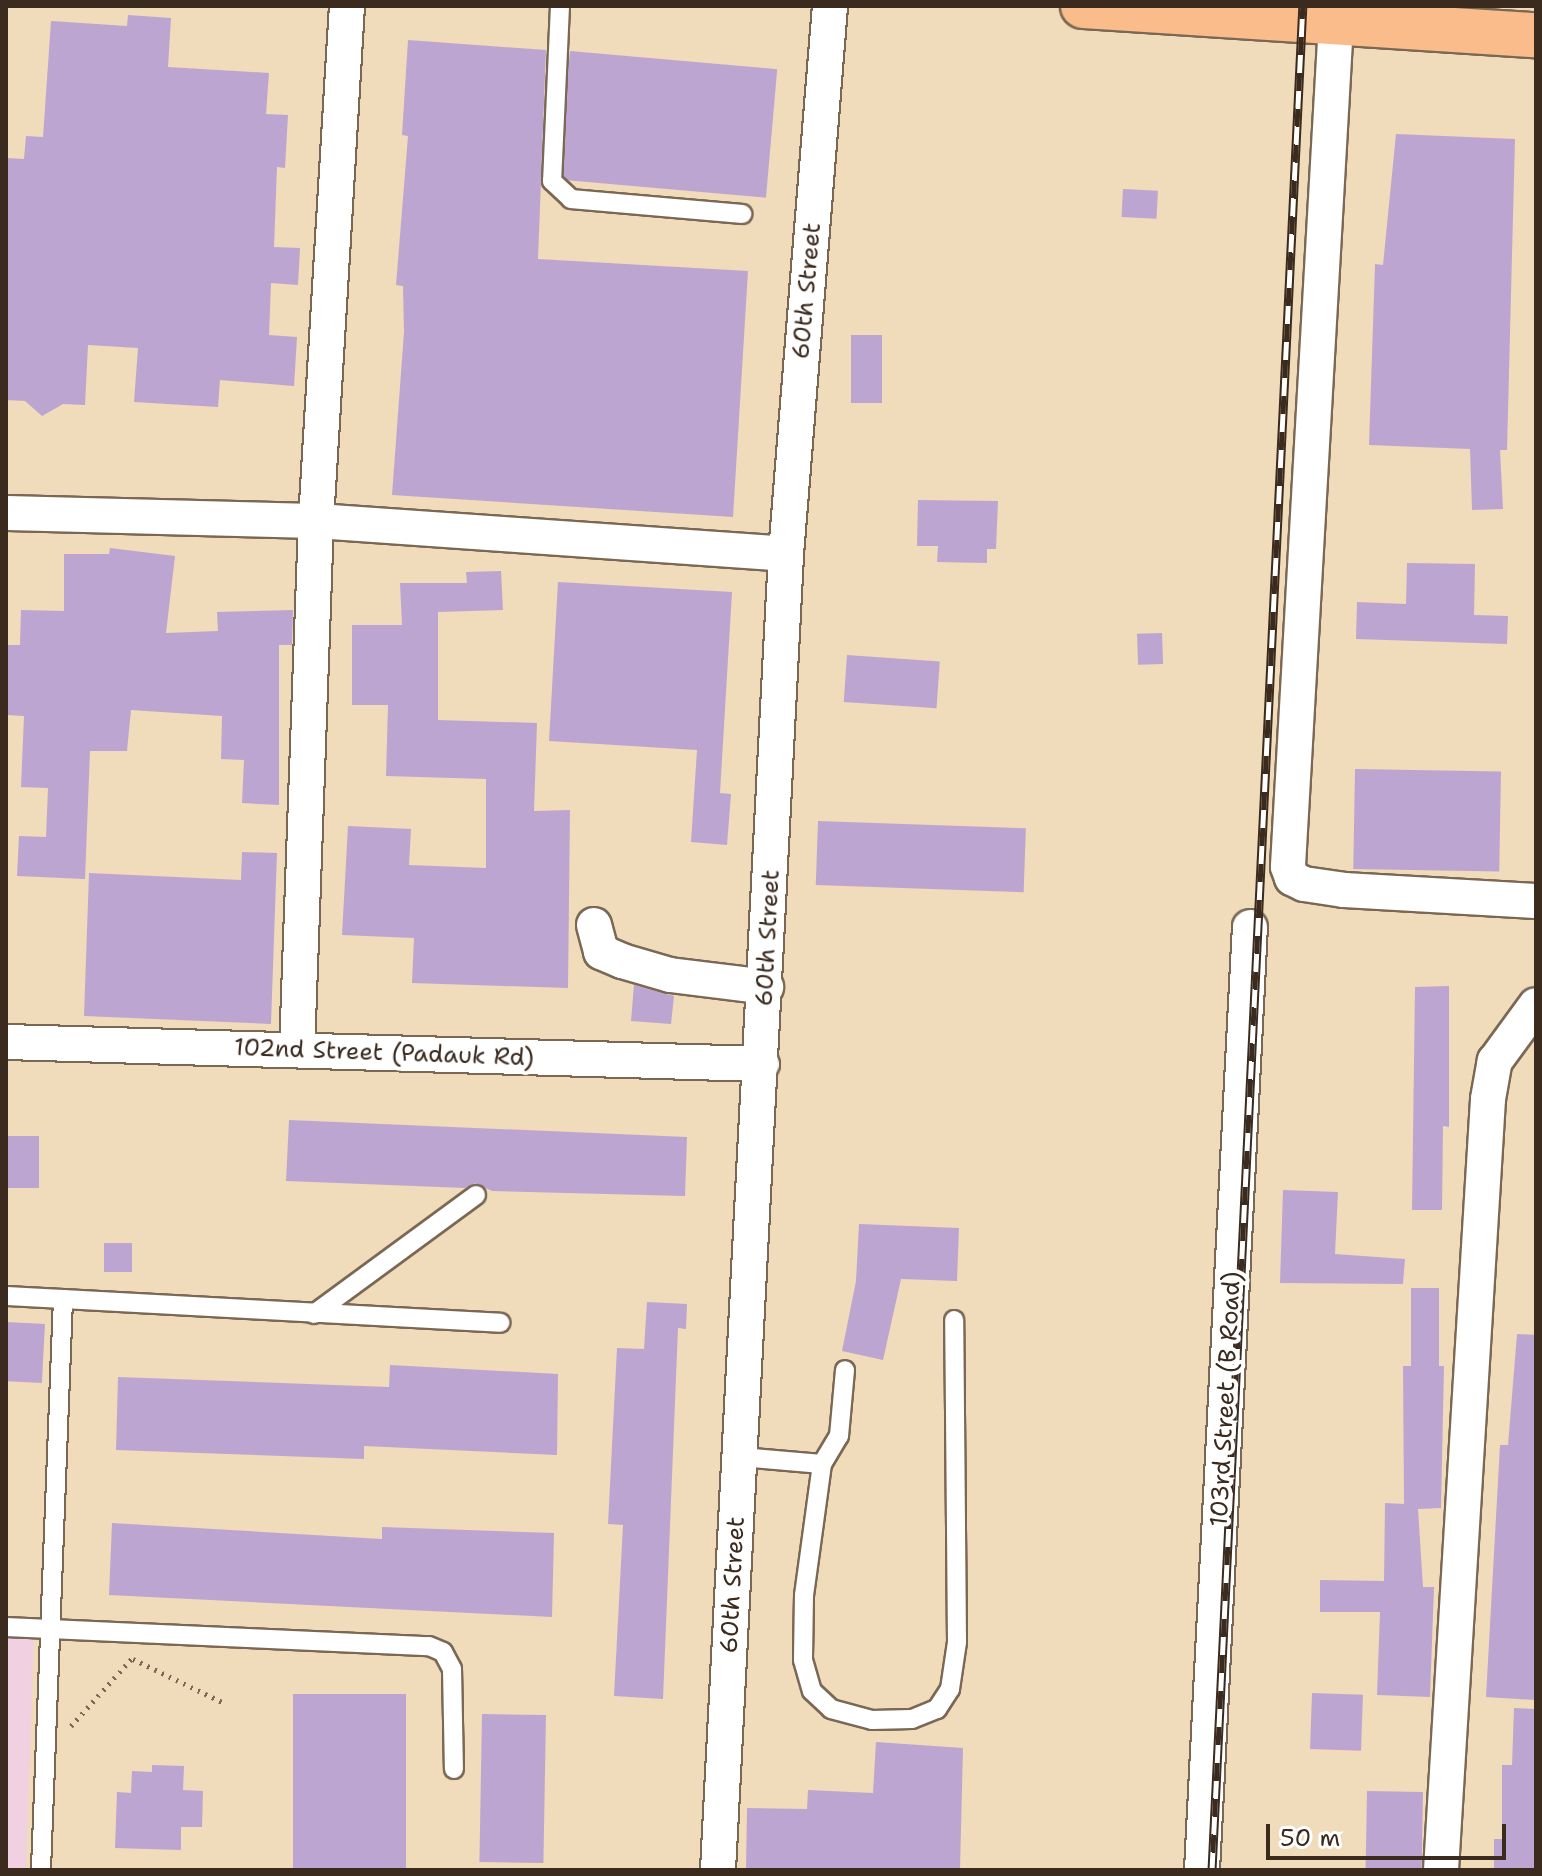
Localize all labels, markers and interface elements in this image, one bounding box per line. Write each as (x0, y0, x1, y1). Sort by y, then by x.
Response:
street label: 60th Street (787, 222, 827, 360)
street label: 60th Street (750, 869, 786, 1007)
street label: 102nd Street (Padauk Rd) (234, 1033, 534, 1073)
street label: 103rd Street (B Road) (1205, 1271, 1247, 1527)
street label: 60th Street (715, 1516, 751, 1654)
scale bar (1270, 1808, 1510, 1858)
text: 50 m (1280, 1822, 1340, 1854)

